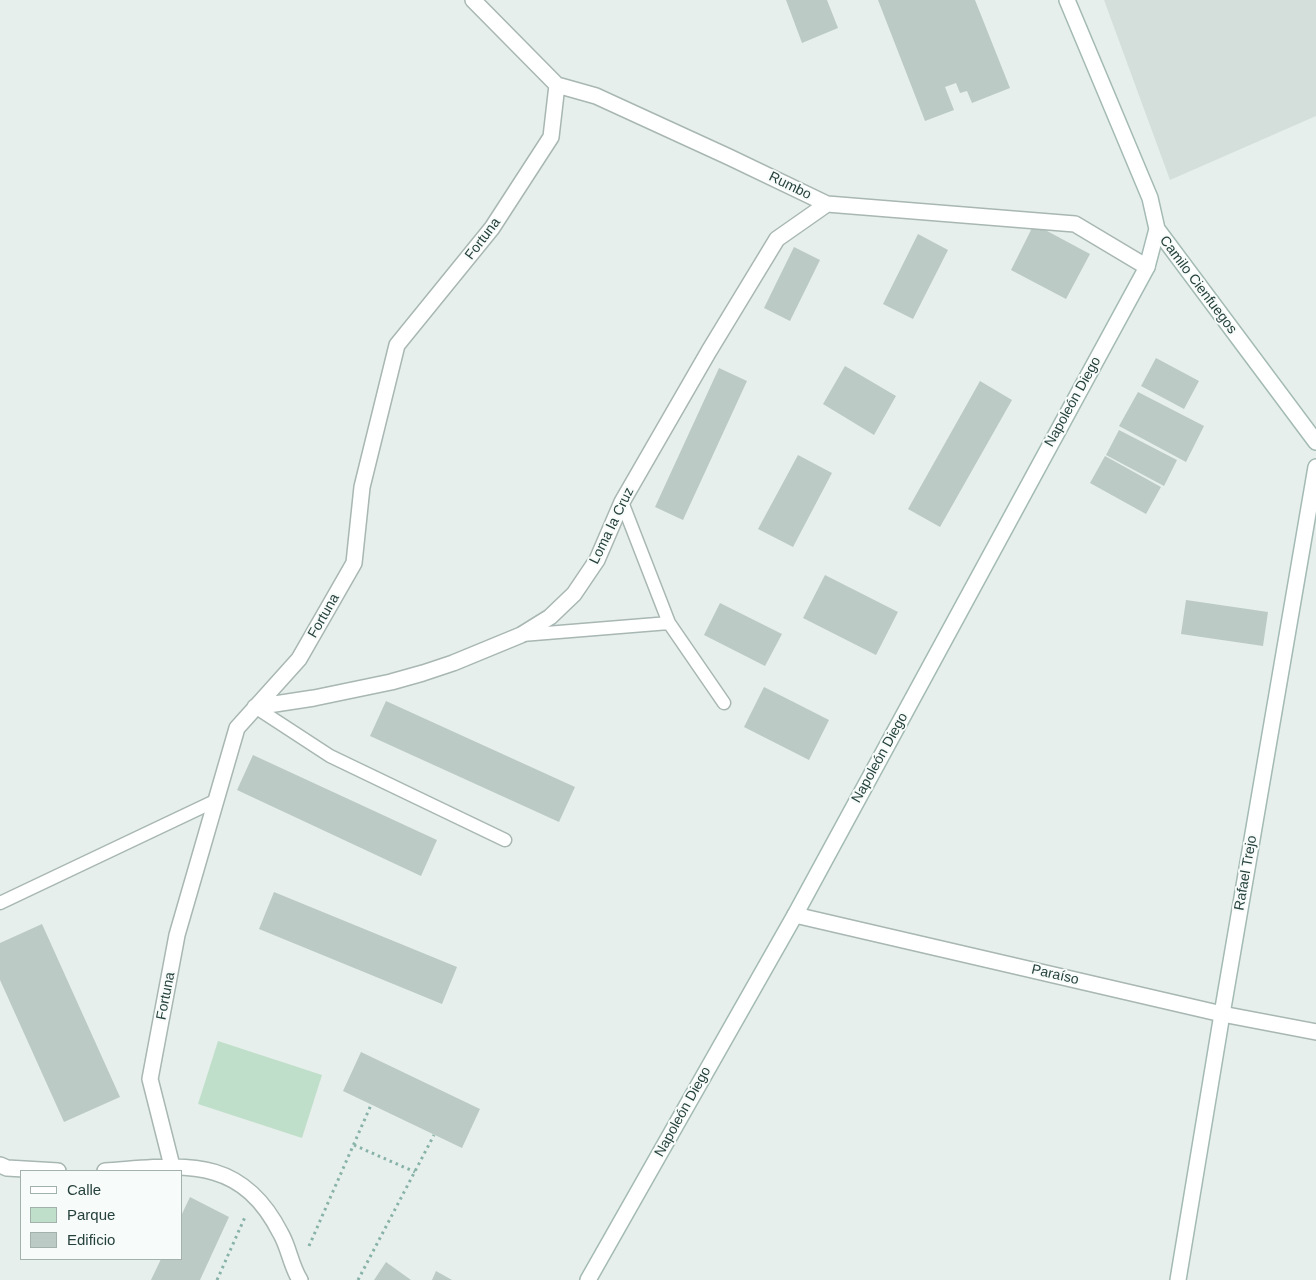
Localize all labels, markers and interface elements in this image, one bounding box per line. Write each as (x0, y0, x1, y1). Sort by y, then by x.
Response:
street label: Rumbo (766, 169, 814, 203)
street label: Fortuna (462, 215, 504, 263)
street label: Camilo Cienfuegos (1156, 233, 1240, 337)
street label: Napoleón Diego (1041, 354, 1105, 450)
street label: Loma la Cruz (586, 485, 638, 567)
street label: Fortuna (305, 591, 343, 641)
street label: Napoleón Diego (848, 710, 912, 806)
street label: Rafael Trejo (1231, 834, 1261, 912)
street label: Paraíso (1030, 961, 1080, 989)
street label: Fortuna (153, 971, 179, 1021)
street label: Napoleón Diego (651, 1064, 715, 1160)
legend (20, 1170, 182, 1260)
text: Calle (67, 1181, 101, 1198)
text: Parque (67, 1206, 115, 1223)
text: Edificio (67, 1231, 115, 1248)

